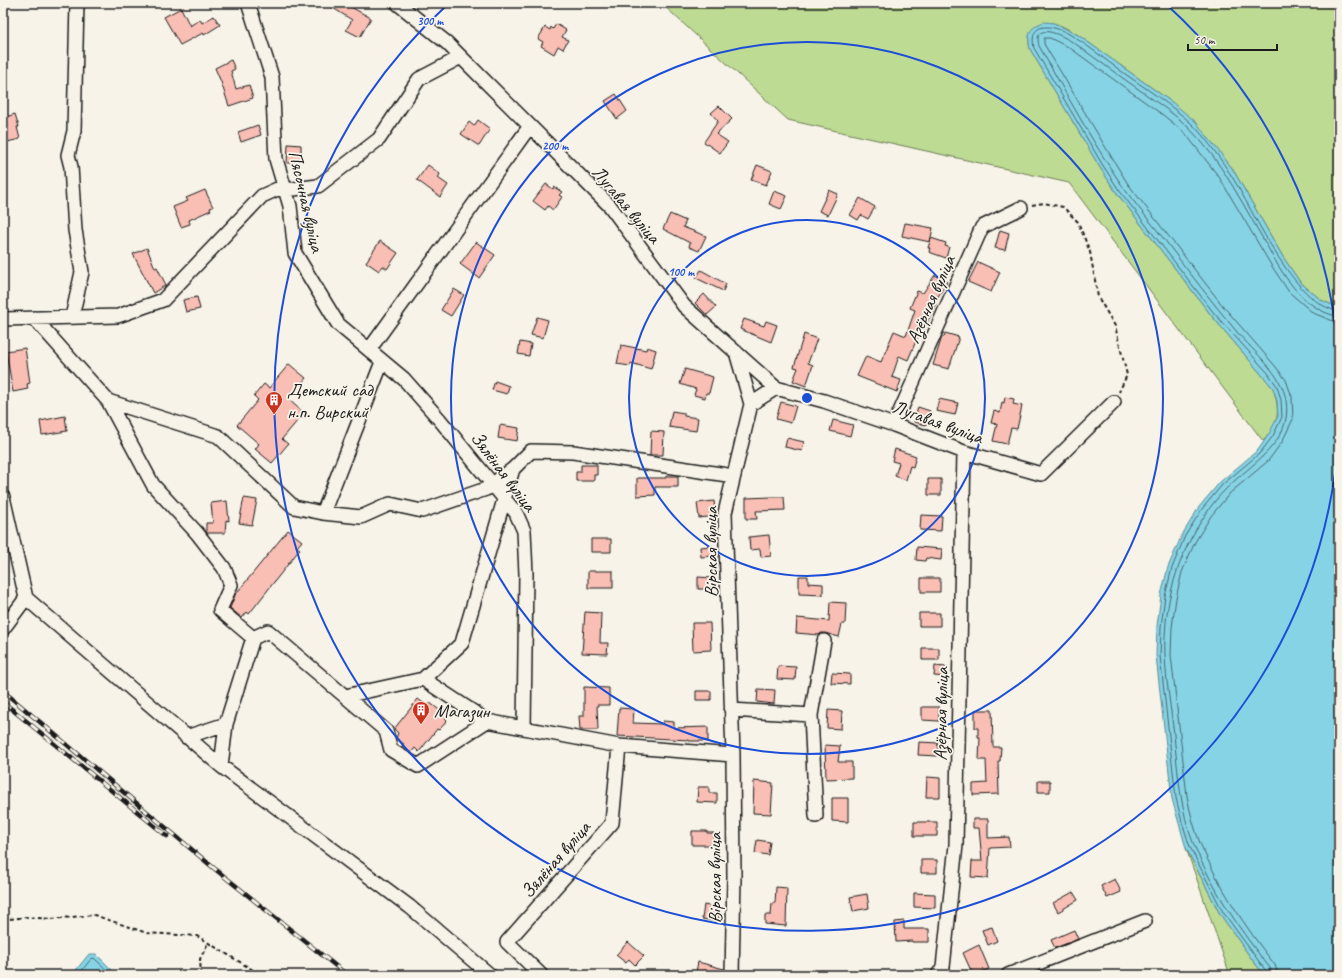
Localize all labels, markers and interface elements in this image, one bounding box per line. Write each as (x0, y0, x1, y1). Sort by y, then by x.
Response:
text: 300 m (417, 13, 444, 29)
scale bar (1188, 26, 1277, 52)
text: 50 m (1194, 32, 1216, 48)
text: 200 m (542, 138, 569, 154)
street label: Пясочная вуліца (283, 148, 330, 256)
street label: Лугавая вуліца (587, 161, 667, 250)
street label: Азёрная вуліца (901, 250, 962, 347)
text: 100 m (668, 264, 695, 280)
place label: Детский сад н.п. Вирский (287, 378, 374, 424)
building icon: Детский сад н.п. Вирский (264, 390, 284, 415)
centre of rings (800, 391, 814, 405)
street label: Лугавая вуліца (889, 395, 988, 450)
street label: Зялёная вуліца (465, 427, 542, 518)
street label: Вірская вуліца (699, 505, 723, 597)
street label: Азёрная вуліца (928, 665, 954, 761)
place label: Магазин (434, 699, 491, 723)
building icon: Магазин (411, 700, 431, 725)
street label: Зялёная вуліца (516, 815, 597, 903)
street label: Вірская вуліца (703, 831, 727, 923)

